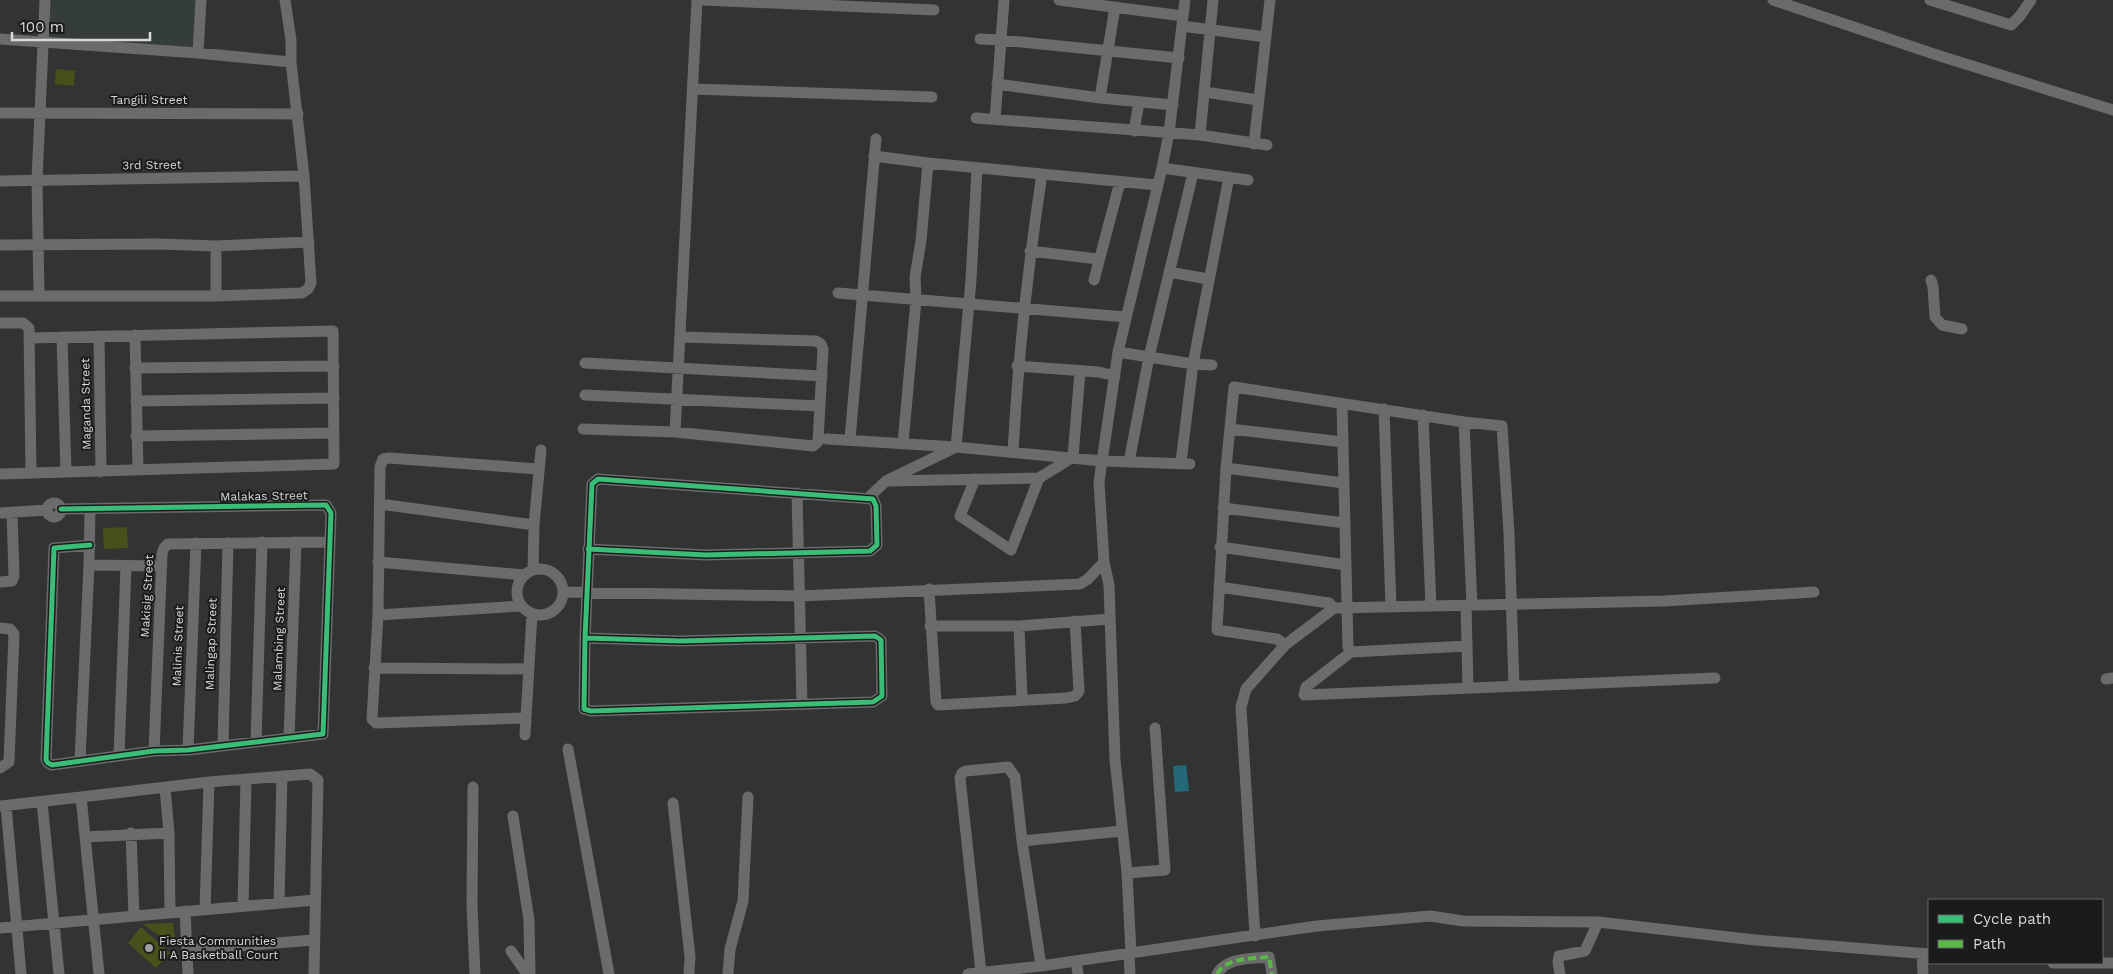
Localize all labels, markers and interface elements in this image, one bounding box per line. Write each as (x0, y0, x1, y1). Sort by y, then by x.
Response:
scale bar (12, 10, 150, 42)
text: 100 m (20, 18, 64, 36)
street label: Tangili Street (111, 93, 187, 107)
street label: 3rd Street (122, 157, 182, 173)
street label: Maganda Street (78, 358, 94, 450)
street label: Malakas Street (220, 488, 308, 504)
street label: Makisig Street (138, 554, 156, 638)
street label: Malambing Street (270, 587, 288, 691)
street label: Malingap Street (202, 598, 220, 690)
street label: Malinis Street (170, 605, 186, 687)
legend (1928, 899, 2103, 964)
text: Cycle path (1973, 910, 2051, 928)
place label: Fiesta Communities II A Basketball Court (159, 934, 278, 962)
text: Path (1973, 935, 2006, 953)
marker: Fiesta Communities II A Basketball Court (143, 942, 155, 954)

